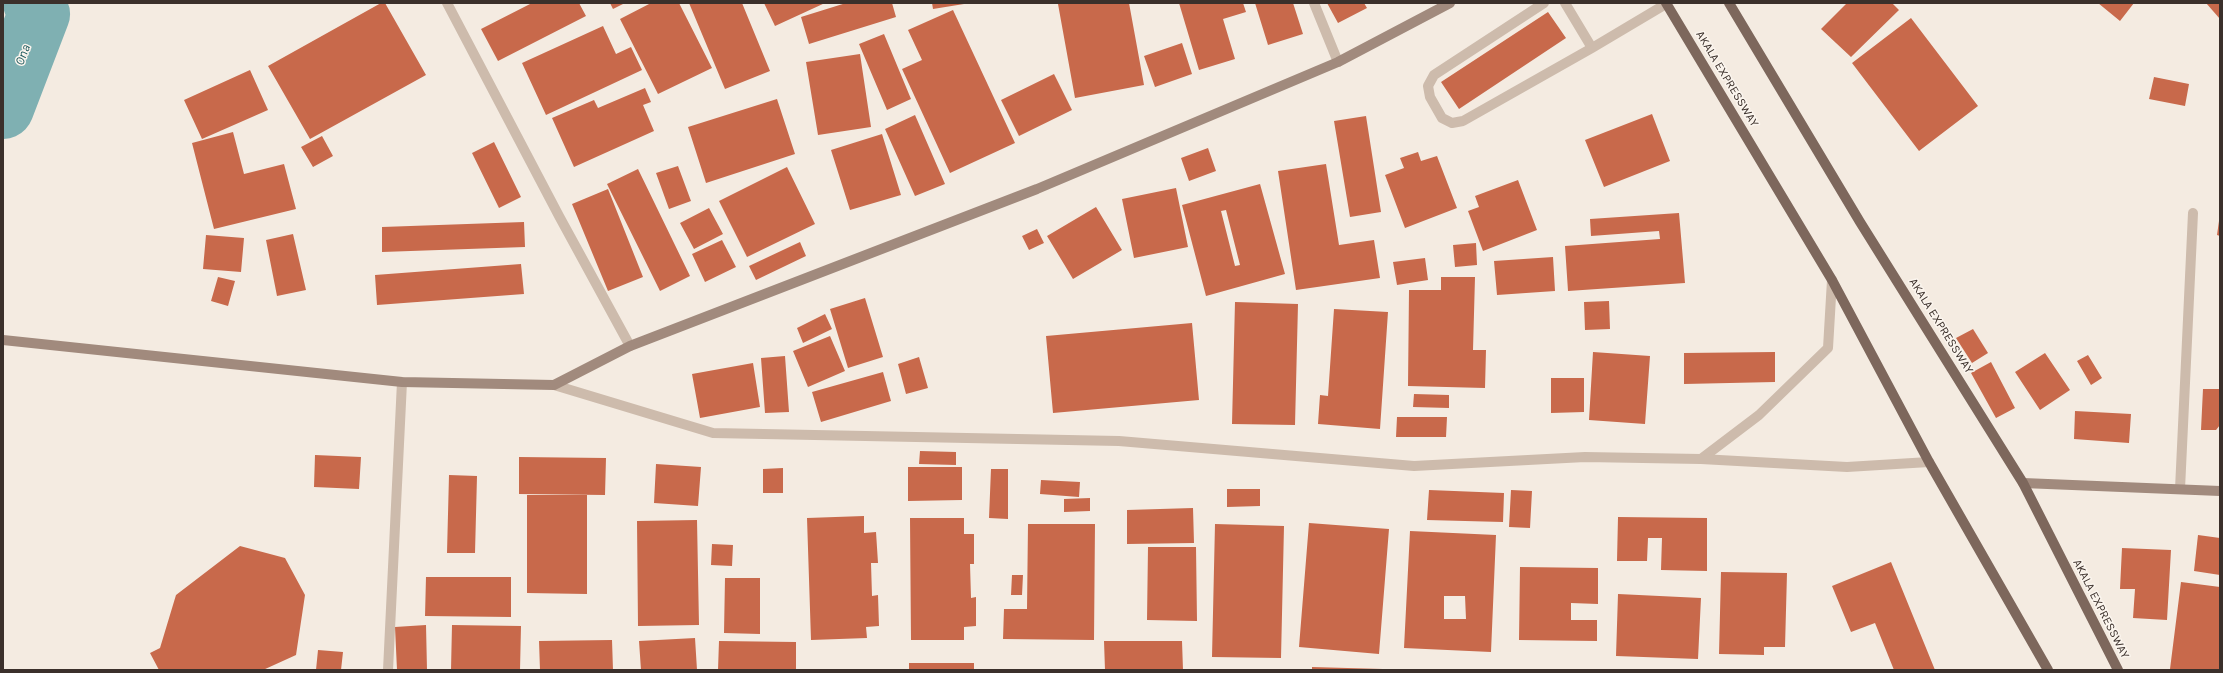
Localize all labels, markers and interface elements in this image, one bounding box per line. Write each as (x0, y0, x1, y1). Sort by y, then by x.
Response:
street label: AKALA EXPRESSWAY (1693, 28, 1761, 130)
water label: Ona (12, 42, 34, 68)
street label: AKALA EXPRESSWAY (1906, 276, 1976, 376)
street label: AKALA EXPRESSWAY (2070, 557, 2132, 661)

